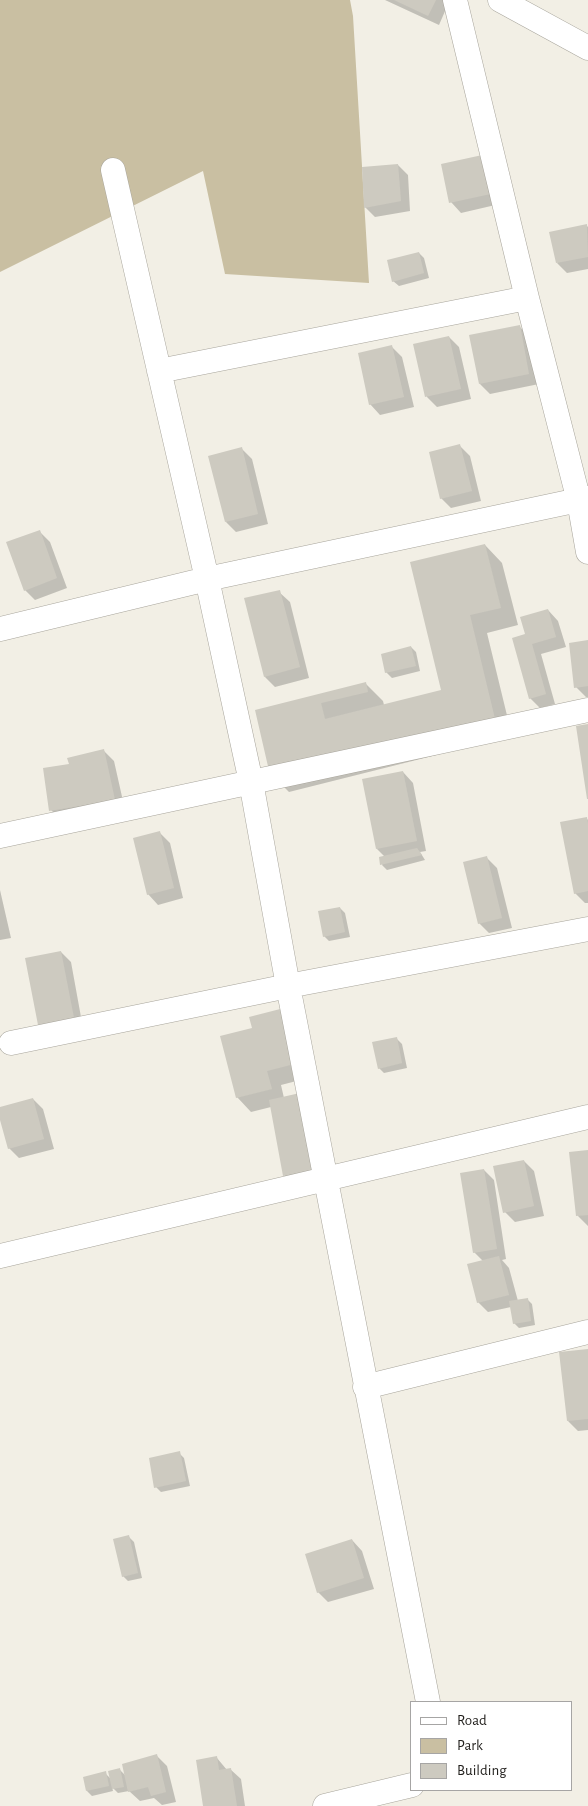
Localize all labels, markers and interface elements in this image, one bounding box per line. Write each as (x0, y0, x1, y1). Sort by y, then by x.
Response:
legend (410, 1701, 573, 1791)
text: Road (457, 1713, 487, 1728)
text: Park (457, 1738, 483, 1753)
text: Building (457, 1763, 507, 1778)

